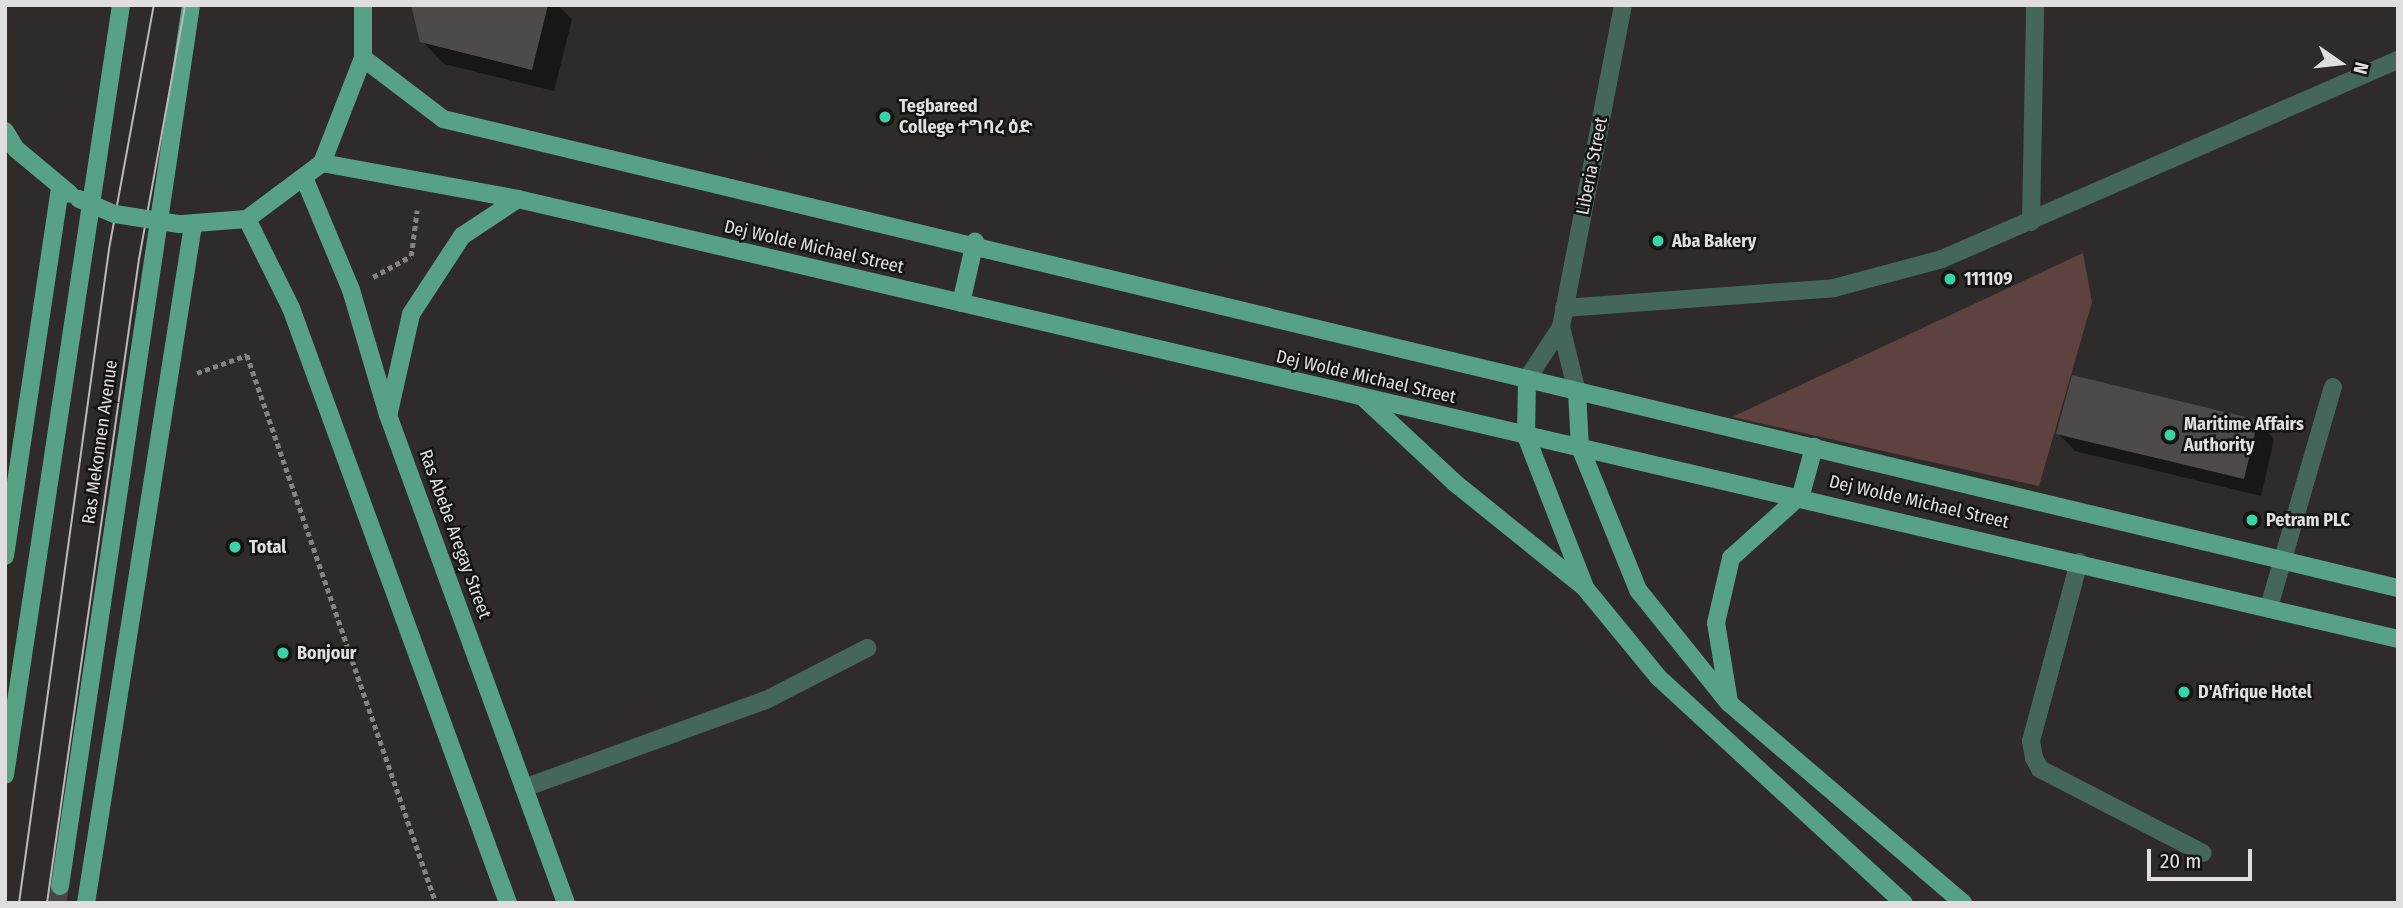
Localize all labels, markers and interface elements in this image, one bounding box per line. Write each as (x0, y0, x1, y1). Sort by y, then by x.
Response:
north arrow (2305, 28, 2375, 98)
text: N (2348, 60, 2373, 77)
place label: Tegbareed College ተግባረ ዕድ (899, 96, 1033, 138)
marker: Tegbareed College ተግባረ ዕድ (877, 109, 893, 125)
street label: Liberia Street (1572, 115, 1612, 217)
street label: Dej Wolde Michael Street (722, 216, 906, 278)
place label: Aba Bakery (1672, 230, 1756, 252)
marker: Aba Bakery (1650, 233, 1666, 249)
place label: 111109 (1964, 268, 2012, 290)
marker: 111109 (1942, 271, 1958, 287)
street label: Dej Wolde Michael Street (1274, 346, 1458, 408)
street label: Ras Mekonnen Avenue (78, 359, 122, 525)
place label: Maritime Affairs Authority (2184, 414, 2304, 457)
marker: Maritime Affairs Authority (2162, 427, 2178, 443)
street label: Ras Abebe Aregay Street (414, 447, 496, 621)
street label: Dej Wolde Michael Street (1827, 471, 2011, 533)
place label: Petram PLC (2266, 509, 2350, 531)
marker: Petram PLC (2244, 512, 2260, 528)
place label: Total (249, 536, 286, 558)
marker: Total (227, 539, 243, 555)
place label: Bonjour (297, 642, 356, 664)
marker: Bonjour (275, 645, 291, 661)
place label: D'Afrique Hotel (2198, 681, 2312, 703)
marker: D'Afrique Hotel (2176, 684, 2192, 700)
scale bar (2151, 834, 2256, 878)
text: 20 m (2160, 848, 2201, 874)

